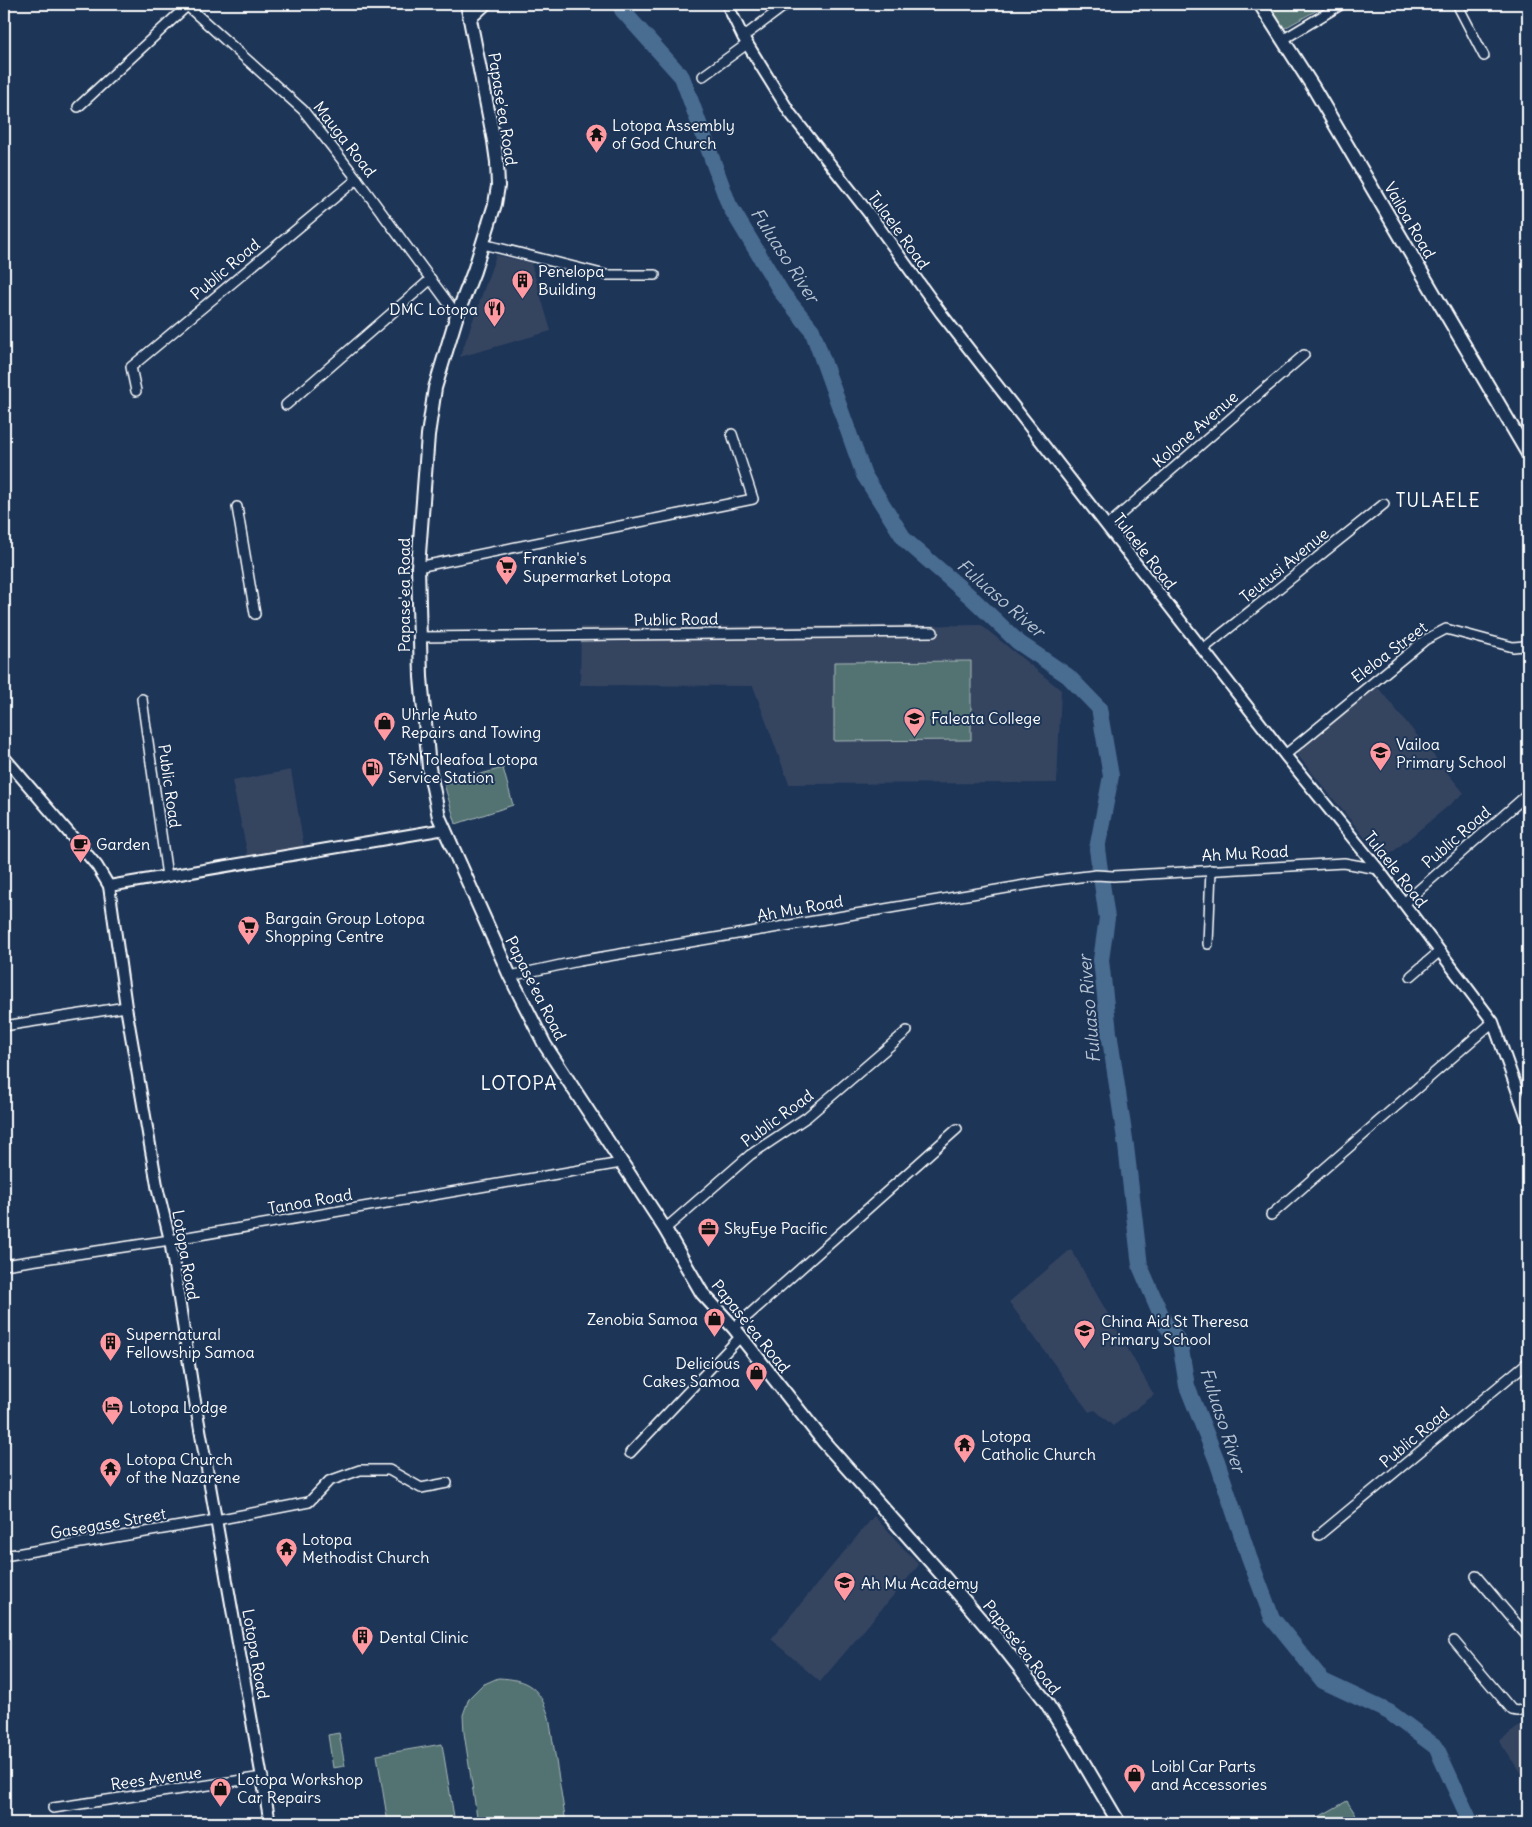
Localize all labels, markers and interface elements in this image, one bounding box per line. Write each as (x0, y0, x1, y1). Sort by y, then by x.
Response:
street label: Papase'ea Road (484, 51, 522, 167)
street label: Mauga Road (309, 97, 381, 181)
place label: Lotopa Assembly of God Church (612, 115, 735, 153)
temple icon: Lotopa Assembly of God Church (584, 122, 608, 153)
street label: Vailoa Road (1380, 178, 1440, 262)
street label: Tulaele Road (864, 187, 934, 273)
water label: Fuluaso River (746, 203, 826, 309)
street label: Public Road (186, 234, 264, 304)
place label: Penelopa Building (538, 261, 604, 299)
building icon: Penelopa Building (510, 268, 534, 299)
restaurant icon: DMC Lotopa (482, 297, 506, 328)
place label: DMC Lotopa (389, 299, 478, 319)
street label: Kolone Avenue (1148, 386, 1242, 472)
district label: TULAELE (1395, 488, 1481, 512)
street label: Tulaele Road (1109, 509, 1181, 593)
street label: Teutusi Avenue (1236, 523, 1332, 607)
street label: Papase'ea Road (394, 538, 414, 652)
place label: Frankie's Supermarket Lotopa (523, 548, 671, 586)
water label: Fuluaso River (952, 554, 1052, 644)
supermarket icon: Frankie's Supermarket Lotopa (495, 555, 519, 586)
street label: Public Road (634, 608, 718, 630)
street label: Eleloa Street (1347, 617, 1431, 687)
place label: Uhrle Auto Repairs and Towing (401, 704, 541, 742)
school or university icon: Faleata College (903, 706, 927, 737)
place label: Faleata College (931, 708, 1041, 728)
shop icon: Uhrle Auto Repairs and Towing (373, 711, 397, 742)
place label: Vailoa Primary School (1396, 734, 1506, 772)
school or university icon: Vailoa Primary School (1368, 741, 1392, 772)
street label: Public Road (154, 743, 186, 829)
place label: T&N Toleafoa Lotopa Service Station (388, 749, 538, 787)
fuel station icon: T&N Toleafoa Lotopa Service Station (360, 756, 384, 787)
street label: Public Road (1418, 802, 1494, 872)
street label: Tulaele Road (1360, 827, 1432, 911)
cafe icon: Garden (68, 832, 92, 863)
place label: Garden (96, 834, 150, 854)
street label: Ah Mu Road (1201, 841, 1289, 865)
street label: Ah Mu Road (755, 891, 845, 925)
place label: Bargain Group Lotopa Shopping Centre (265, 908, 425, 946)
supermarket icon: Bargain Group Lotopa Shopping Centre (237, 915, 261, 946)
street label: Papase'ea Road (501, 933, 571, 1043)
water label: Fuluaso River (1073, 951, 1105, 1064)
district label: LOTOPA (481, 1071, 557, 1095)
street label: Public Road (737, 1085, 817, 1151)
street label: Tanoa Road (266, 1184, 354, 1218)
street label: Lotopa Road (168, 1208, 204, 1302)
office icon: SkyEye Pacific (696, 1216, 720, 1247)
place label: SkyEye Pacific (724, 1218, 828, 1238)
street label: Papase'ea Road (707, 1275, 795, 1377)
shop icon: Zenobia Samoa (702, 1307, 726, 1338)
place label: Zenobia Samoa (587, 1309, 698, 1329)
place label: China Aid St Theresa Primary School (1101, 1311, 1249, 1349)
school or university icon: China Aid St Theresa Primary School (1073, 1318, 1097, 1349)
place label: Supernatural Fellowship Samoa (126, 1324, 255, 1362)
building icon: Supernatural Fellowship Samoa (98, 1331, 122, 1362)
place label: Delicious Cakes Samoa (643, 1353, 740, 1391)
shop icon: Delicious Cakes Samoa (744, 1360, 768, 1391)
water label: Fuluaso River (1195, 1365, 1252, 1478)
hotel icon: Lotopa Lodge (101, 1395, 125, 1426)
place label: Lotopa Lodge (129, 1397, 227, 1417)
street label: Public Road (1375, 1402, 1453, 1472)
place label: Lotopa Catholic Church (981, 1426, 1096, 1464)
temple icon: Lotopa Catholic Church (953, 1433, 977, 1464)
place label: Lotopa Church of the Nazarene (126, 1449, 240, 1487)
temple icon: Lotopa Church of the Nazarene (98, 1456, 122, 1487)
street label: Gasegase Street (49, 1503, 168, 1543)
place label: Lotopa Methodist Church (302, 1529, 429, 1567)
temple icon: Lotopa Methodist Church (274, 1536, 298, 1567)
school or university icon: Ah Mu Academy (833, 1571, 857, 1602)
place label: Ah Mu Academy (861, 1573, 979, 1593)
street label: Papase'ea Road (979, 1596, 1065, 1698)
street label: Lotopa Road (238, 1607, 274, 1701)
building icon: Dental Clinic (351, 1625, 375, 1656)
place label: Dental Clinic (379, 1627, 469, 1647)
place label: Loibl Car Parts and Accessories (1151, 1756, 1267, 1794)
street label: Rees Avenue (109, 1762, 203, 1794)
shop icon: Loibl Car Parts and Accessories (1123, 1763, 1147, 1794)
place label: Lotopa Workshop Car Repairs (237, 1769, 363, 1807)
shop icon: Lotopa Workshop Car Repairs (209, 1776, 233, 1807)

